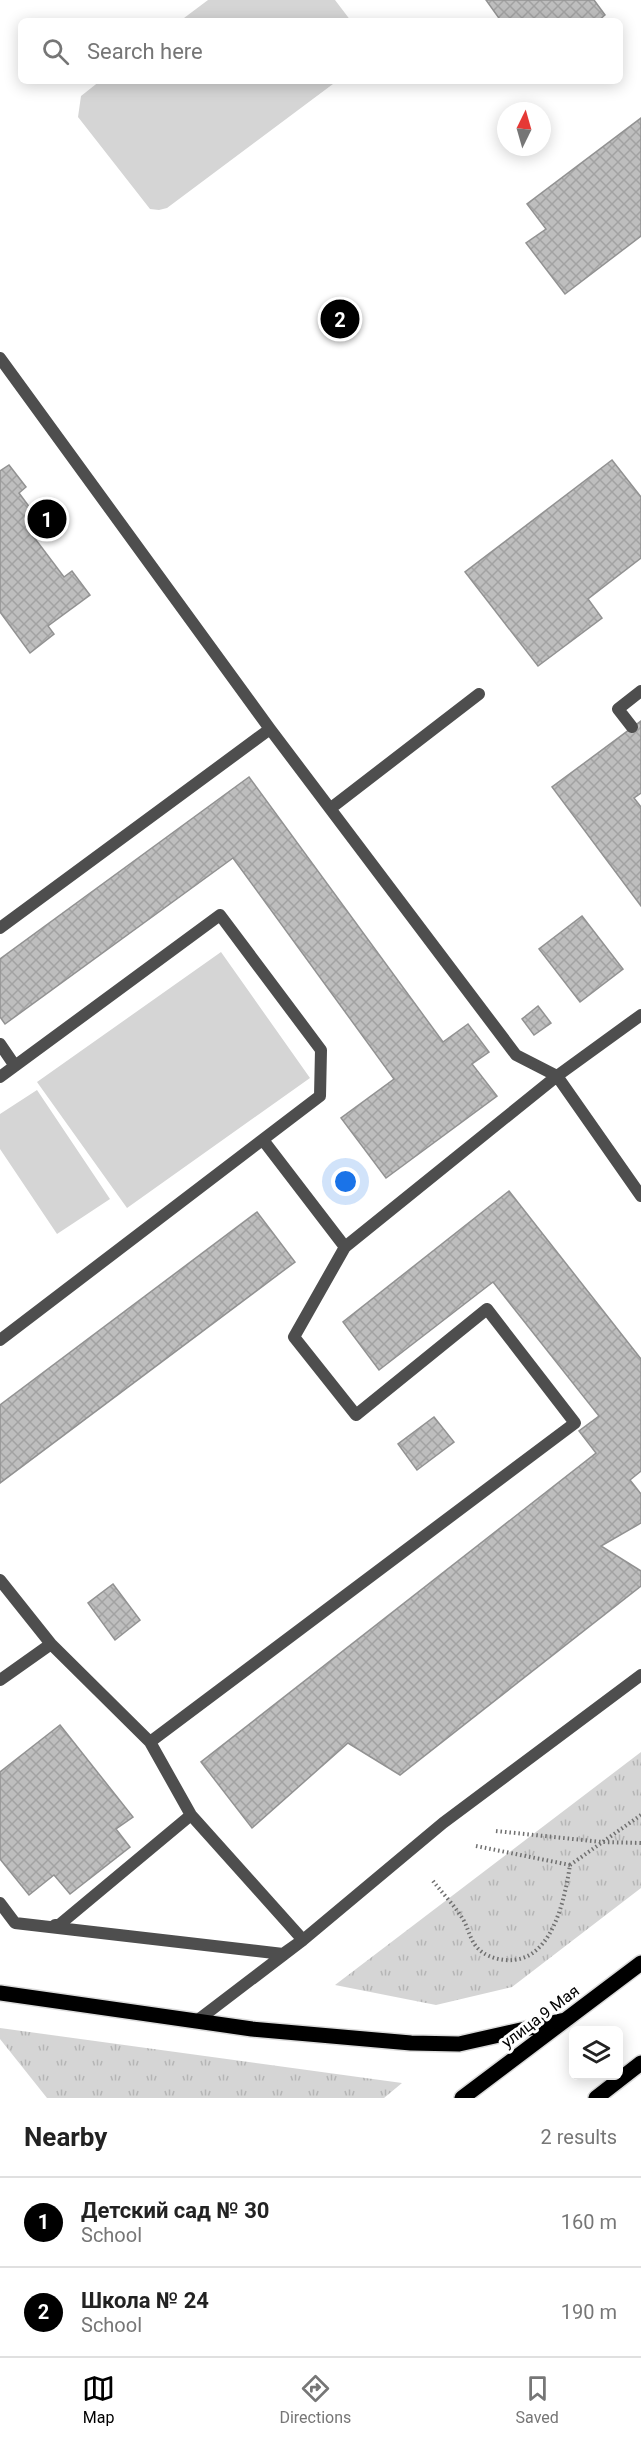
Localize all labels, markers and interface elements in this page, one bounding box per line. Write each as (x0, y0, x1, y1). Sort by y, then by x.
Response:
search box (18, 18, 623, 84)
icon: search (39, 35, 72, 68)
text: Search here (87, 39, 203, 64)
north arrow (497, 102, 551, 156)
pin: 2 (320, 296, 360, 342)
pin: 1 (28, 496, 66, 542)
your location (331, 1167, 360, 1196)
street label: улица 9 Мая (498, 1981, 583, 2052)
map controls (569, 2026, 623, 2080)
button: layers (569, 2026, 623, 2080)
text: Nearby (24, 2122, 107, 2152)
text: 2 results (541, 2125, 617, 2149)
text: Детский сад № 30 (81, 2198, 269, 2223)
text: 1 (38, 2210, 49, 2234)
text: 160 m (561, 2210, 617, 2234)
text: School (81, 2223, 142, 2247)
text: Школа № 24 (81, 2288, 209, 2313)
text: 2 (38, 2300, 49, 2324)
text: 190 m (561, 2300, 617, 2324)
text: School (81, 2313, 142, 2337)
tab: Map (82, 2372, 115, 2427)
tab: Directions (279, 2372, 351, 2427)
tab: Saved (516, 2372, 559, 2427)

